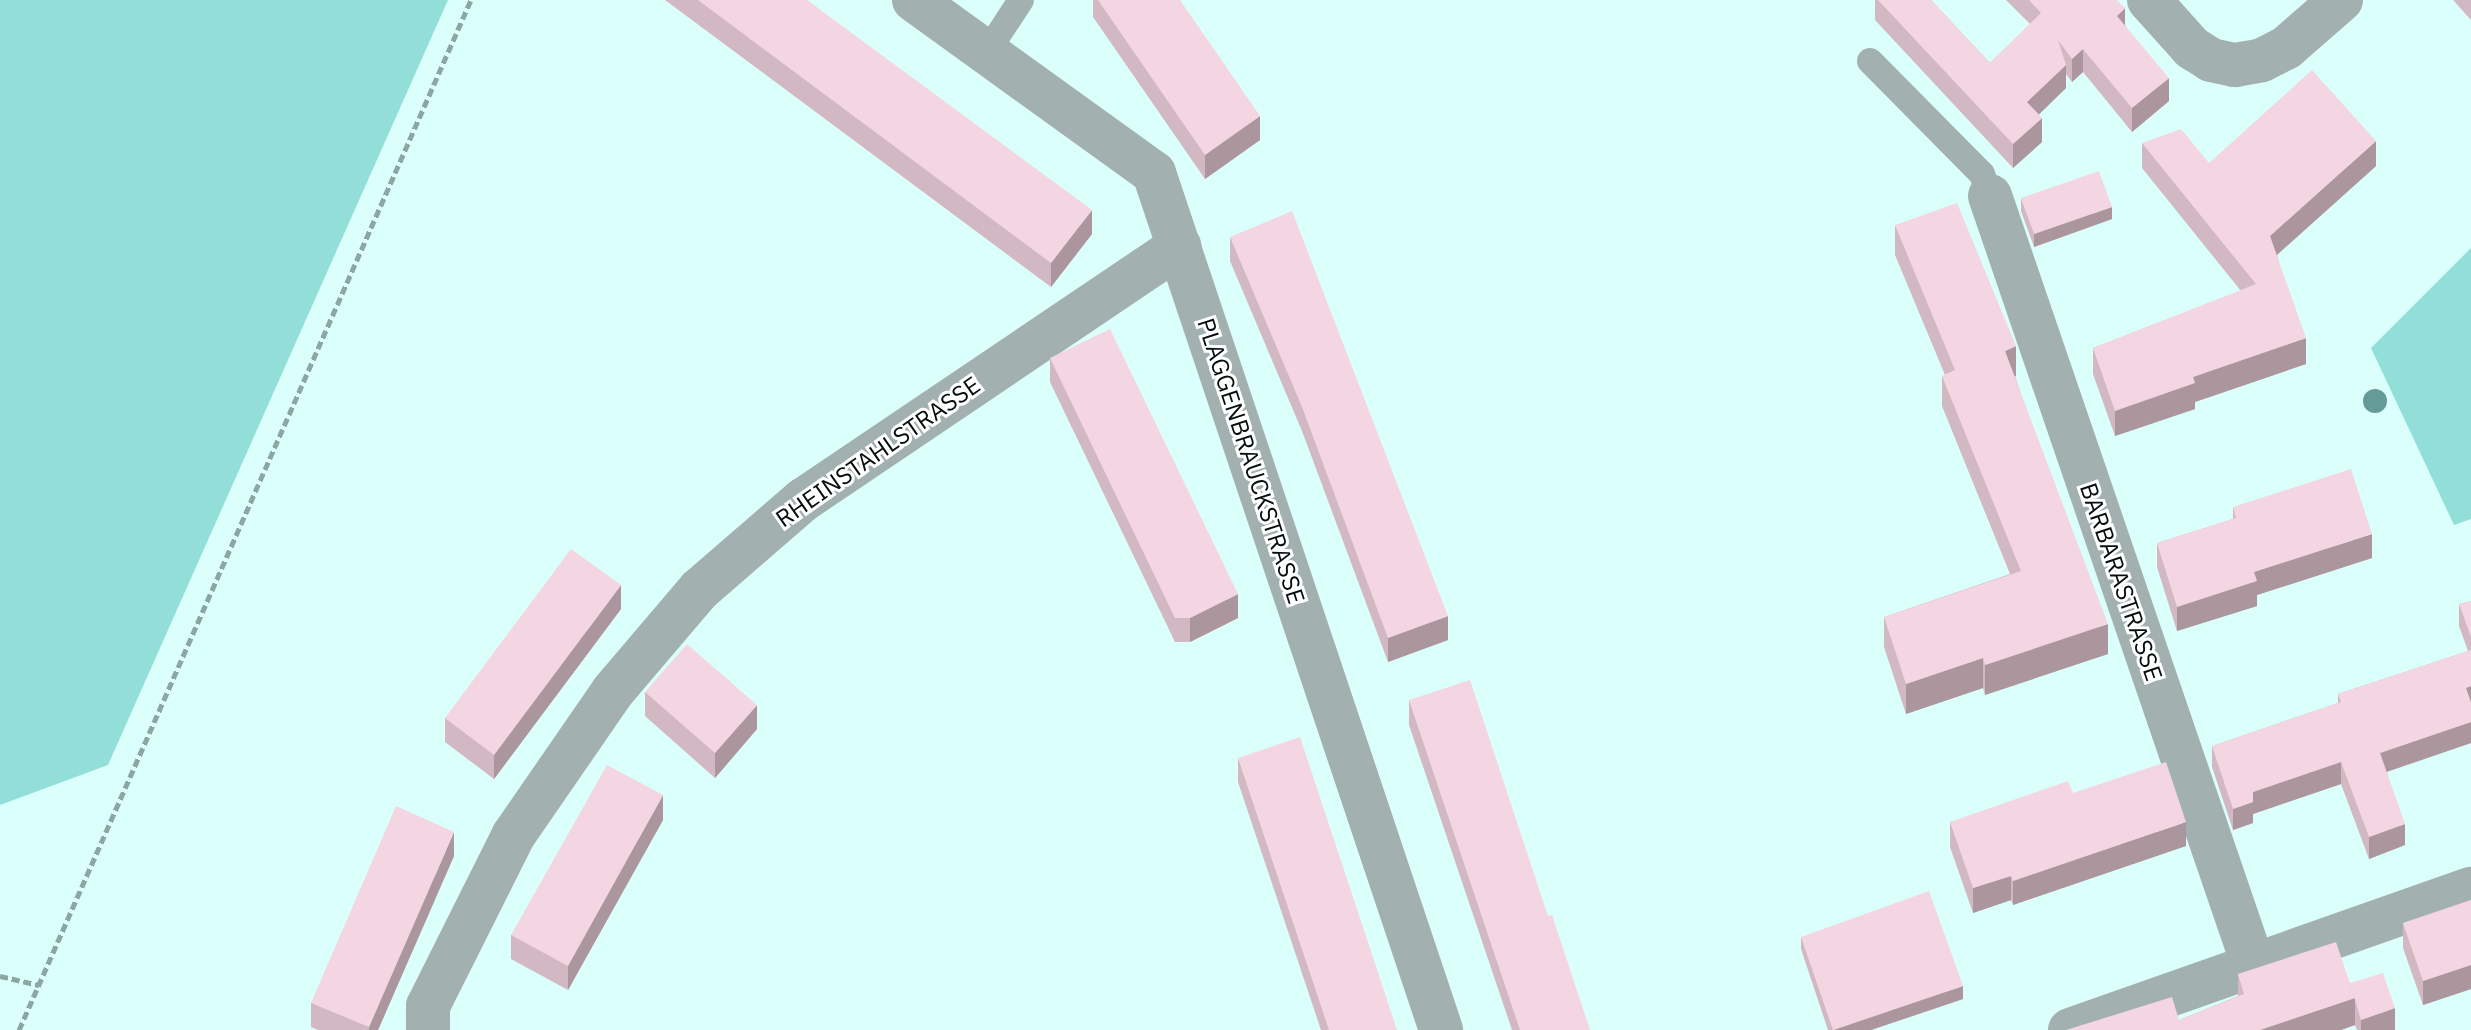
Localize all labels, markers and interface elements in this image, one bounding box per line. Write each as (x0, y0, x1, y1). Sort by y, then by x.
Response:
street label: PLAGGENBRAUCKSTRASSE (1191, 315, 1311, 607)
street label: RHEINSTAHLSTRASSE (770, 371, 986, 533)
street label: BARBARASTRASSE (2074, 479, 2168, 685)

